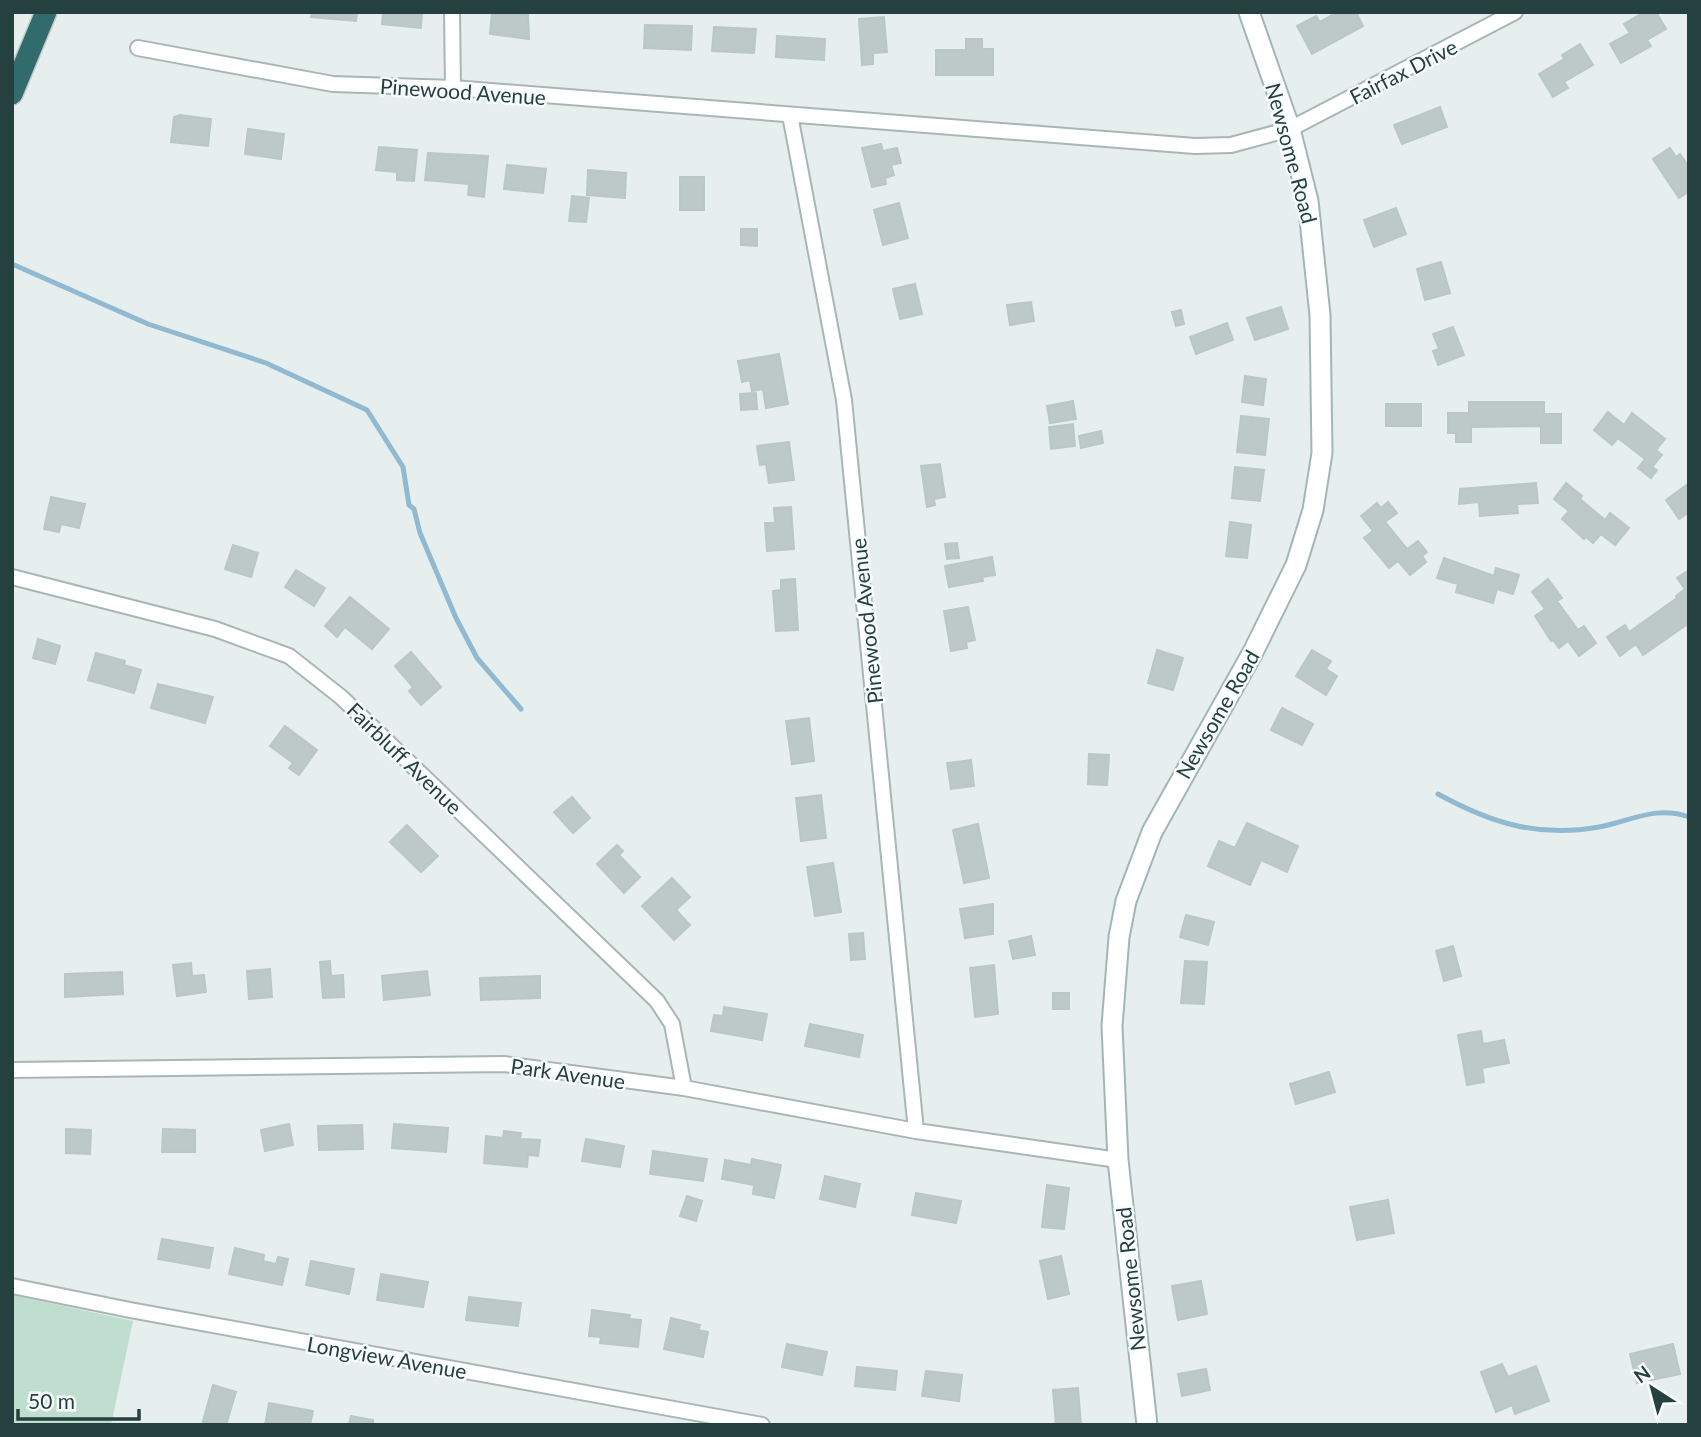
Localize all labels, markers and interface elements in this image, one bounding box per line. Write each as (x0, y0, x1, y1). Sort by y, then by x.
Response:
street label: Fairfax Drive (1345, 33, 1461, 109)
street label: Pinewood Avenue (379, 73, 547, 109)
street label: Newsome Road (1261, 80, 1323, 226)
street label: Pinewood Avenue (845, 537, 887, 705)
street label: Newsome Road (1170, 645, 1264, 783)
street label: Fairbluff Avenue (342, 697, 468, 819)
street label: Park Avenue (509, 1053, 627, 1093)
street label: Newsome Road (1110, 1206, 1150, 1352)
street label: Longview Avenue (305, 1331, 469, 1383)
north arrow (1617, 1353, 1687, 1423)
text: N (1629, 1360, 1654, 1387)
scale bar (18, 1378, 138, 1422)
text: 50 m (28, 1388, 75, 1413)

